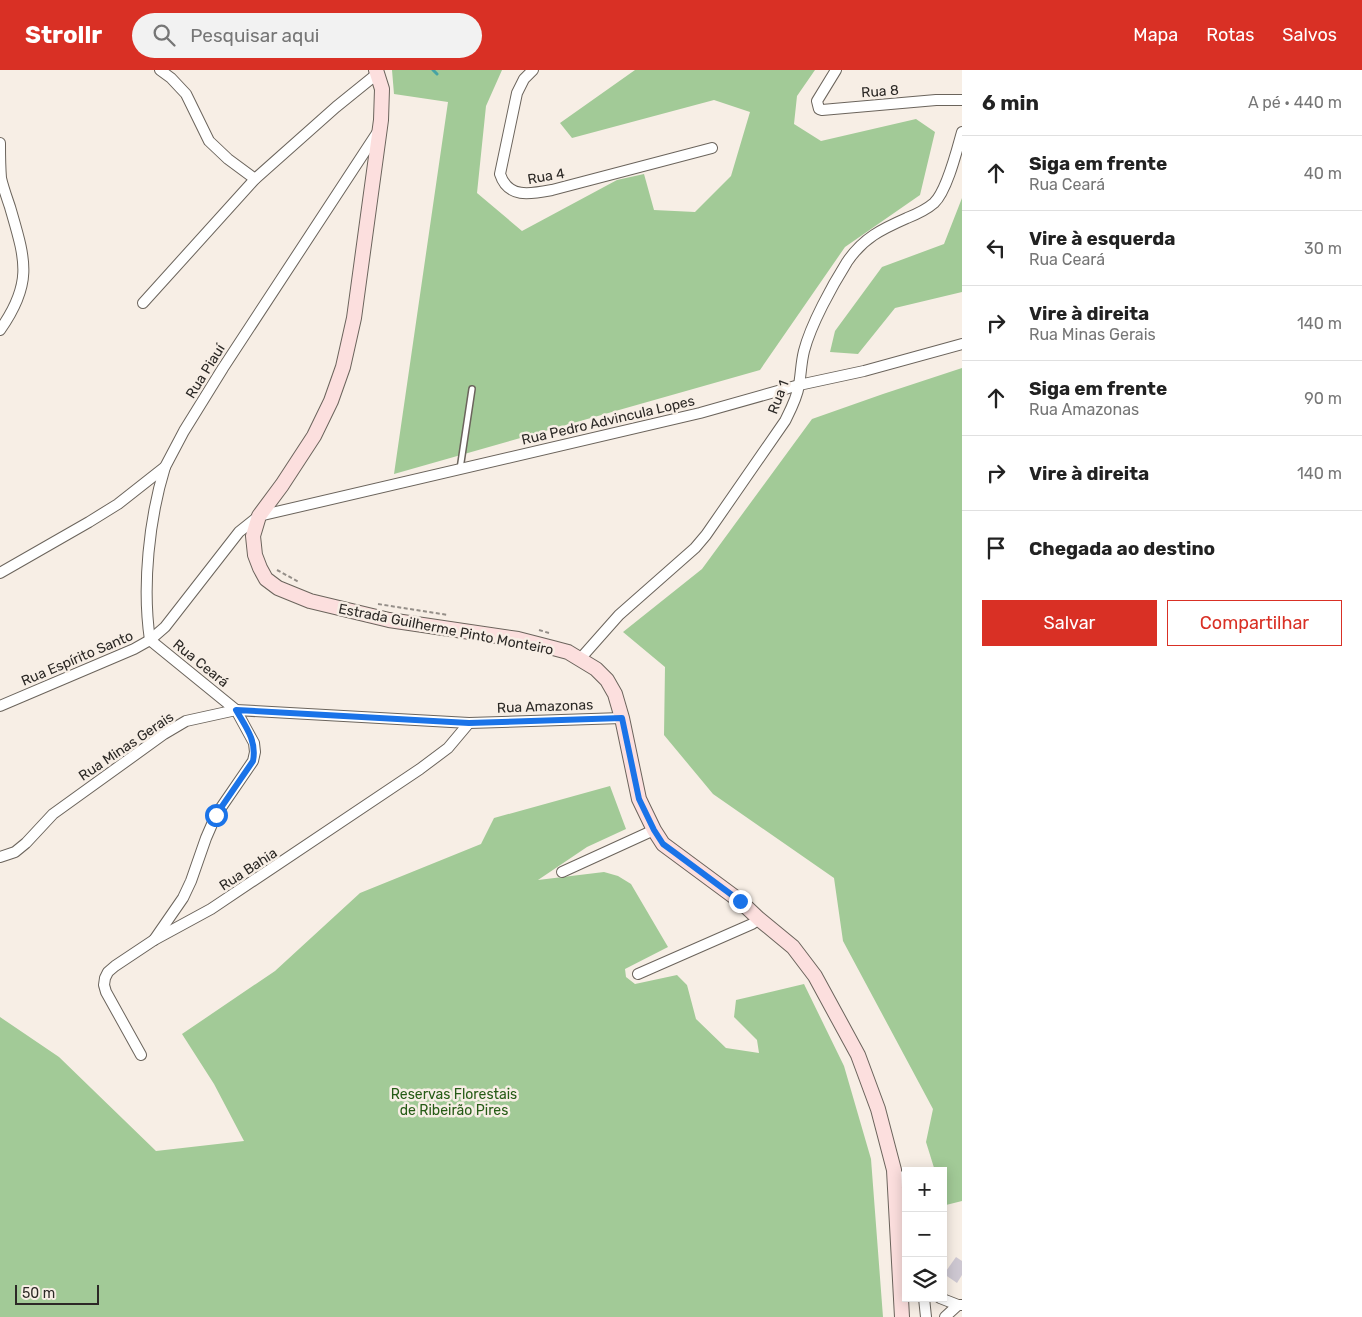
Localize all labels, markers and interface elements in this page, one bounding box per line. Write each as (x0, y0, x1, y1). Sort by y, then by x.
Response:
search box (132, 13, 482, 58)
text: Strollr (25, 21, 102, 49)
icon: search (150, 21, 178, 49)
text: Pesquisar aqui (190, 24, 319, 47)
text: Mapa (1133, 24, 1178, 46)
text: Rotas (1206, 24, 1254, 46)
text: Salvos (1282, 24, 1337, 46)
street label: Rua 8 (861, 82, 900, 101)
text: 6 min (982, 90, 1039, 115)
text: A pé · 440 m (1248, 93, 1342, 112)
text: Siga em frente (1029, 152, 1167, 175)
icon: ahead (982, 159, 1010, 187)
text: 40 m (1304, 164, 1342, 183)
street label: Rua 4 (526, 165, 566, 188)
text: Rua Ceará (1029, 175, 1105, 194)
text: Vire à esquerda (1029, 227, 1176, 250)
icon: left (982, 234, 1010, 262)
text: 30 m (1304, 239, 1342, 258)
text: Rua Ceará (1029, 250, 1105, 269)
text: Vire à direita (1029, 302, 1149, 325)
icon: right (982, 309, 1010, 337)
text: 140 m (1297, 314, 1342, 333)
text: Rua Minas Gerais (1029, 325, 1156, 344)
street label: Rua Piauí (182, 341, 229, 402)
text: Siga em frente (1029, 377, 1167, 400)
street label: Rua 1 (764, 378, 793, 416)
icon: ahead (982, 384, 1010, 412)
text: 90 m (1304, 389, 1342, 408)
street label: Rua Pedro Advincula Lopes (520, 392, 696, 449)
text: Rua Amazonas (1029, 400, 1139, 419)
icon: right (982, 459, 1010, 487)
text: Vire à direita (1029, 462, 1149, 485)
text: 140 m (1297, 464, 1342, 483)
icon: arrive (982, 534, 1010, 562)
text: Chegada ao destino (1029, 537, 1215, 560)
street label: Estrada Guilherme Pinto Monteiro (337, 600, 555, 659)
button: Salvar (982, 600, 1157, 646)
button: Compartilhar (1167, 600, 1342, 646)
street label: Rua Espírito Santo (19, 627, 136, 690)
street label: Rua Ceará (169, 636, 232, 691)
street label: Rua Amazonas (497, 696, 593, 717)
street label: Rua Minas Gerais (76, 708, 177, 784)
route start (205, 804, 228, 827)
street label: Rua Bahia (216, 844, 280, 894)
route end (729, 890, 752, 913)
park label: Reservas Florestais de Ribeirão Pires (391, 1086, 517, 1119)
map controls (902, 1167, 947, 1302)
button: + (902, 1167, 947, 1212)
button: − (902, 1212, 947, 1257)
button: layers (902, 1257, 947, 1302)
scale bar (15, 1282, 99, 1305)
text: 50 m (22, 1285, 55, 1302)

